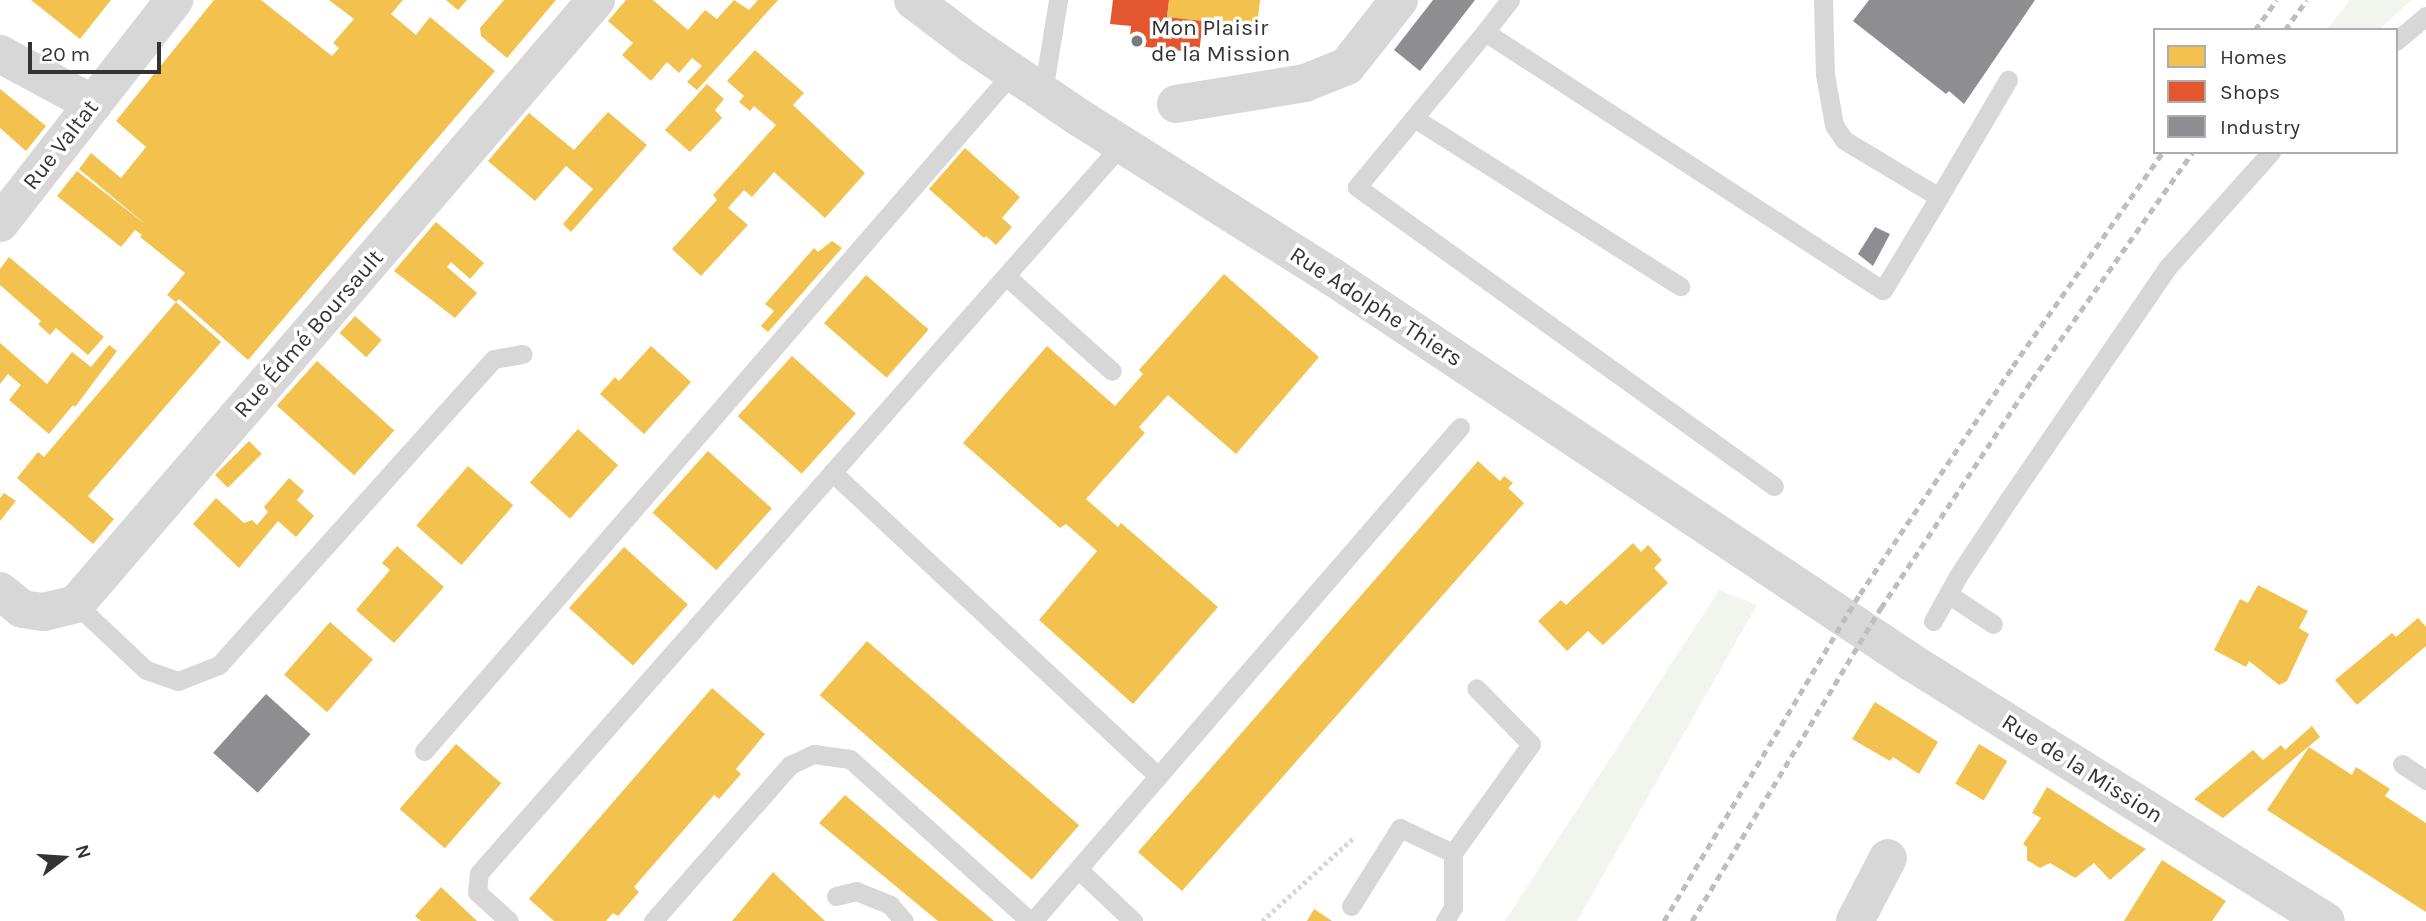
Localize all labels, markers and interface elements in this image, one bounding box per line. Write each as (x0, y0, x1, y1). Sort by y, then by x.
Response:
place label: Mon Plaisir de la Mission (1151, 14, 1290, 68)
scale bar (32, 28, 164, 72)
legend (2153, 28, 2398, 154)
marker: Mon Plaisir de la Mission (1129, 33, 1145, 49)
text: 20 m (41, 42, 90, 66)
text: Homes (2220, 45, 2287, 69)
text: Shops (2220, 80, 2280, 104)
street label: Rue Valtat (17, 95, 105, 195)
text: Industry (2220, 115, 2300, 139)
street label: Rue Adolphe Thiers (1285, 241, 1467, 373)
street label: Rue Édmé Boursault (229, 244, 389, 424)
street label: Rue de la Mission (1996, 708, 2168, 830)
north arrow (28, 823, 98, 893)
text: N (71, 842, 96, 862)

